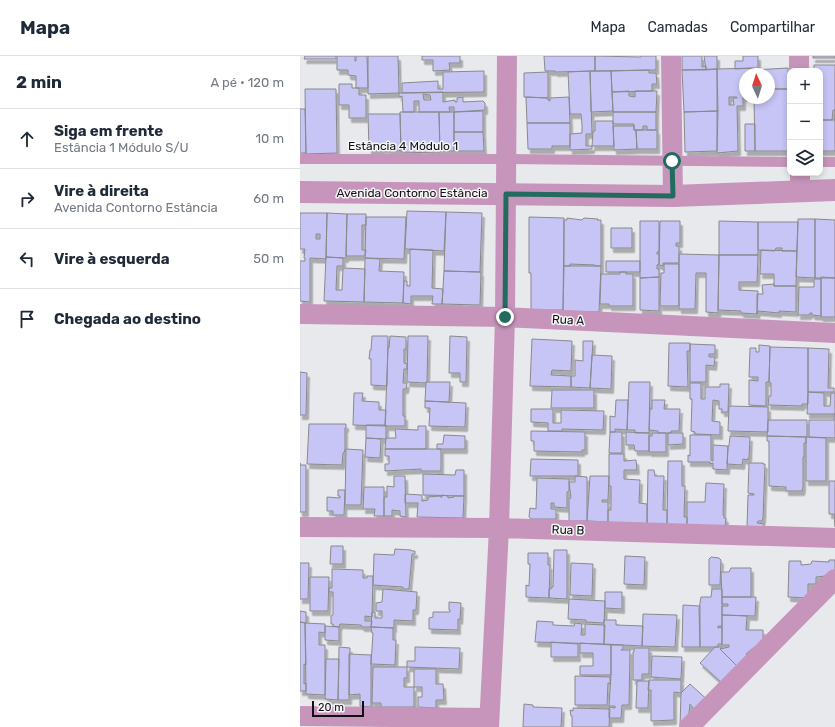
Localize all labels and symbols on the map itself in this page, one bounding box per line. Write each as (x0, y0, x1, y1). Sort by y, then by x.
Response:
north arrow (739, 68, 775, 104)
street label: Estância 4 Módulo 1 (348, 139, 458, 153)
route start (663, 152, 681, 170)
street label: Avenida Contorno Estância (336, 186, 488, 200)
route end (496, 308, 514, 326)
street label: Rua A (551, 312, 585, 328)
street label: Rua B (551, 522, 585, 538)
scale bar (312, 699, 364, 718)

